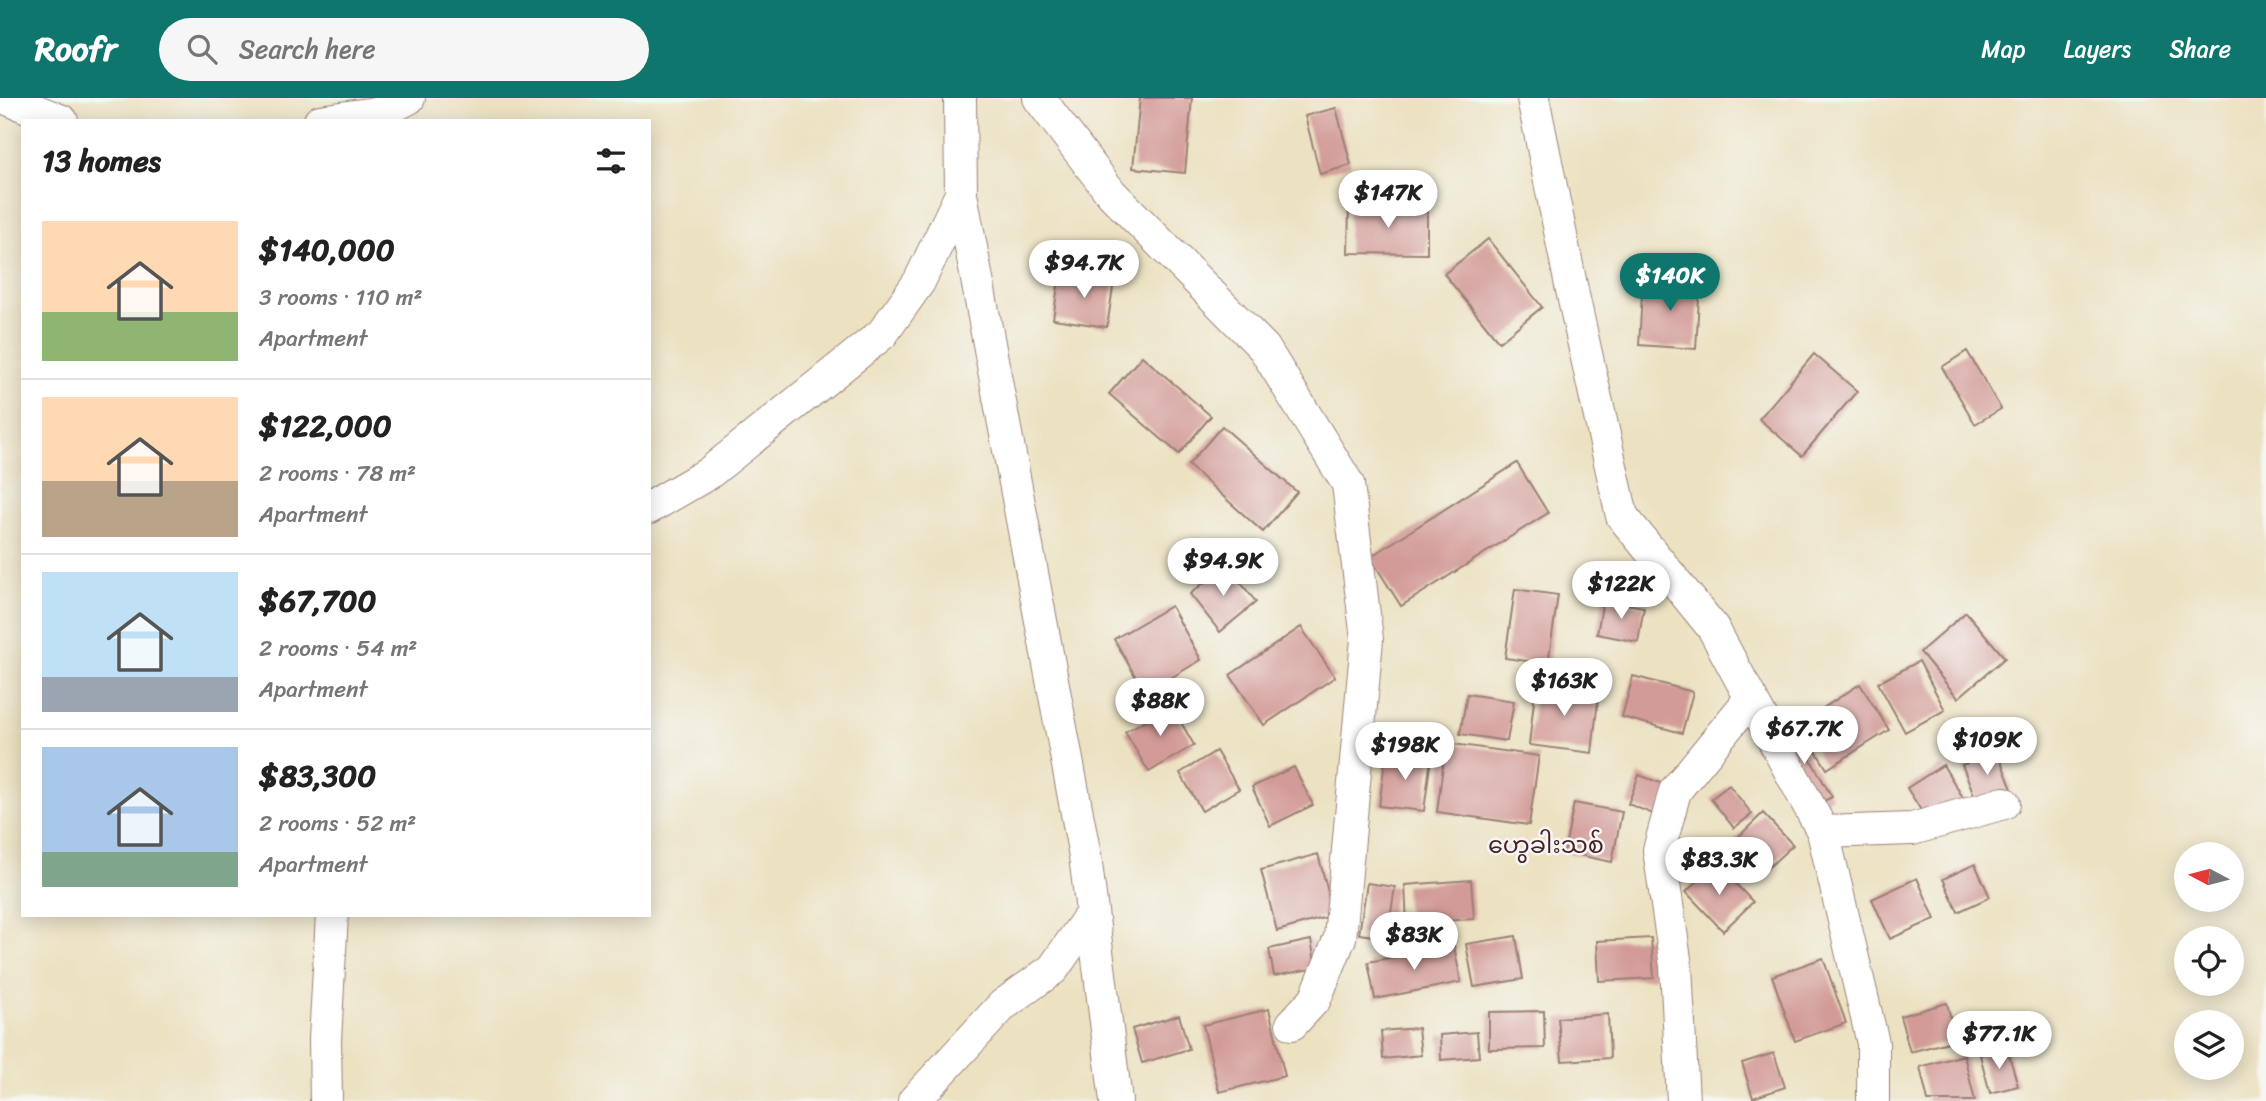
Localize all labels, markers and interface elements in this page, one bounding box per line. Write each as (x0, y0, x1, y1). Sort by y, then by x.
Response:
search box (159, 18, 649, 81)
text: Roofr (35, 20, 117, 78)
text: Search here (239, 26, 376, 72)
text: Map (1981, 28, 2026, 70)
text: Layers (2064, 28, 2131, 70)
text: Share (2169, 28, 2231, 70)
icon: search (183, 30, 221, 68)
text: 13 homes (42, 134, 161, 188)
icon: filters (592, 142, 630, 180)
pin: $147K (1339, 170, 1437, 230)
text: $147K (1355, 172, 1421, 213)
text: $140,000 (259, 223, 395, 277)
pin: $94.7K (1027, 240, 1141, 300)
text: $94.7K (1045, 242, 1123, 283)
icon: home (98, 249, 182, 333)
pin: $140K (1621, 254, 1719, 313)
text: $140K (1636, 255, 1704, 296)
text: 3 rooms · 110 m² (259, 277, 423, 318)
text: Apartment (259, 318, 368, 359)
text: $122,000 (259, 399, 392, 453)
icon: home (98, 425, 182, 509)
text: 2 rooms · 78 m² (259, 453, 416, 494)
text: Apartment (259, 494, 368, 535)
pin: $94.9K (1166, 538, 1280, 598)
text: $94.9K (1183, 540, 1263, 581)
pin: $122K (1572, 561, 1670, 621)
text: $122K (1588, 563, 1654, 604)
text: $67,700 (259, 574, 376, 628)
icon: home (98, 600, 182, 684)
text: 2 rooms · 54 m² (259, 628, 417, 669)
pin: $163K (1515, 658, 1613, 718)
text: $163K (1531, 660, 1597, 701)
text: Apartment (259, 669, 368, 710)
pin: $88K (1119, 678, 1201, 738)
text: $88K (1131, 680, 1189, 721)
pin: $67.7K (1747, 706, 1861, 766)
text: $67.7K (1766, 708, 1842, 749)
pin: $109K (1938, 718, 2036, 777)
text: $109K (1953, 719, 2021, 760)
pin: $198K (1356, 722, 1454, 782)
text: $198K (1371, 724, 1439, 765)
text: $83,300 (259, 749, 376, 803)
icon: home (98, 775, 182, 859)
text: 2 rooms · 52 m² (259, 803, 416, 844)
district label: ဟွေခါးသစ် (1488, 824, 1604, 866)
pin: $83.3K (1662, 838, 1776, 897)
text: $83.3K (1681, 839, 1757, 880)
north arrow (2174, 842, 2244, 912)
map controls (2174, 842, 2244, 1080)
text: Apartment (259, 844, 368, 885)
pin: $83K (1373, 912, 1455, 972)
text: $83K (1386, 914, 1442, 955)
button: locate (2174, 926, 2244, 996)
button: layers (2174, 1010, 2244, 1080)
pin: $77.1K (1942, 1012, 2056, 1071)
text: $77.1K (1963, 1013, 2035, 1054)

